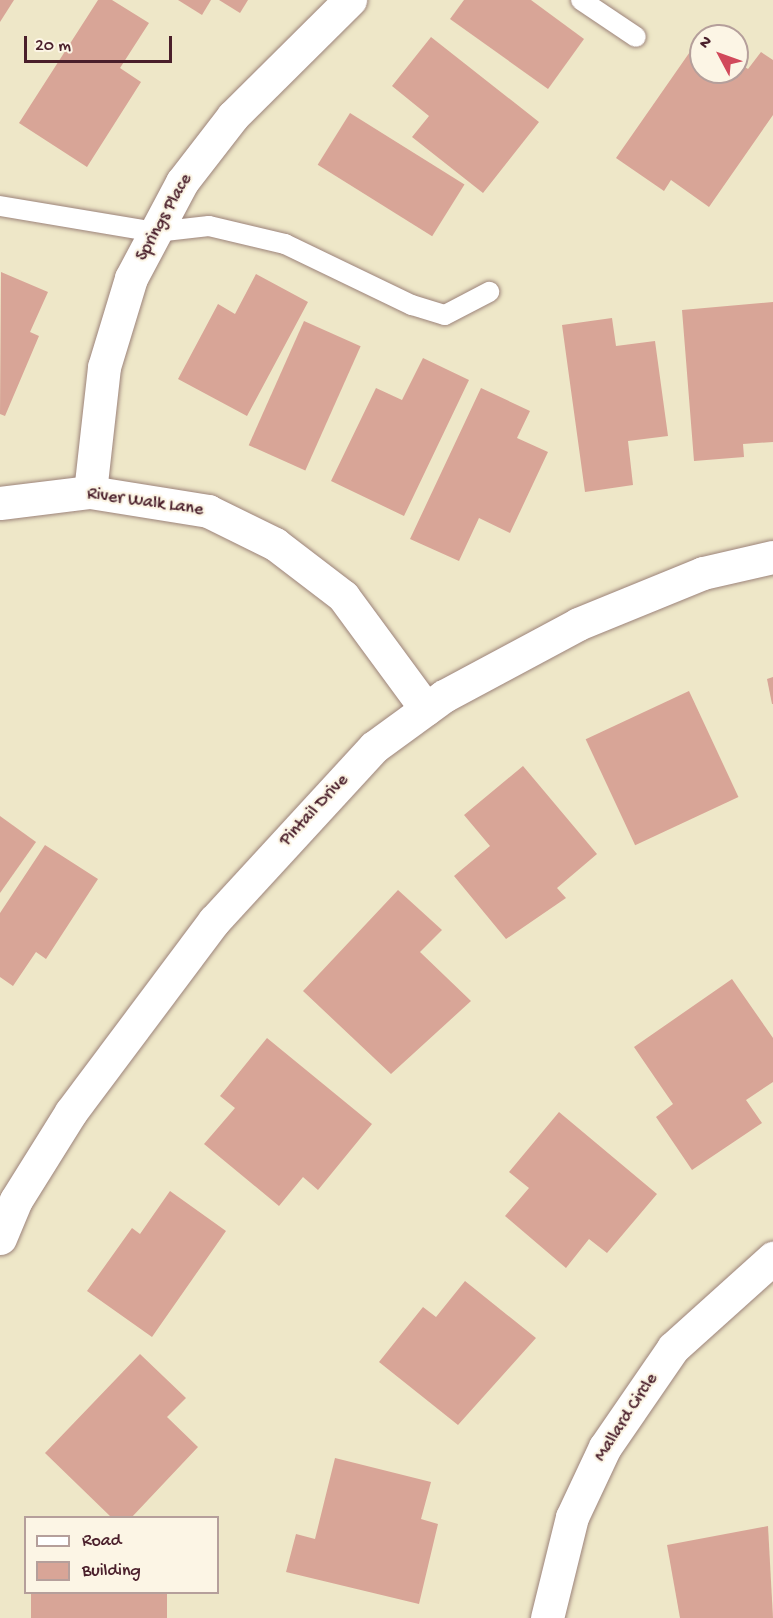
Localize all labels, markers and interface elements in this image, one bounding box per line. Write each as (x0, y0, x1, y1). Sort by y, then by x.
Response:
scale bar (27, 24, 176, 62)
north arrow (689, 24, 749, 84)
text: N (696, 33, 717, 53)
text: 20 m (35, 36, 71, 57)
street label: Springs Place (132, 171, 198, 265)
street label: River Walk Lane (85, 484, 205, 522)
street label: Pintail Drive (276, 770, 354, 852)
street label: Mallard Circle (590, 1370, 664, 1466)
legend (24, 1516, 219, 1594)
text: Road (82, 1531, 121, 1552)
text: Building (82, 1561, 141, 1582)

